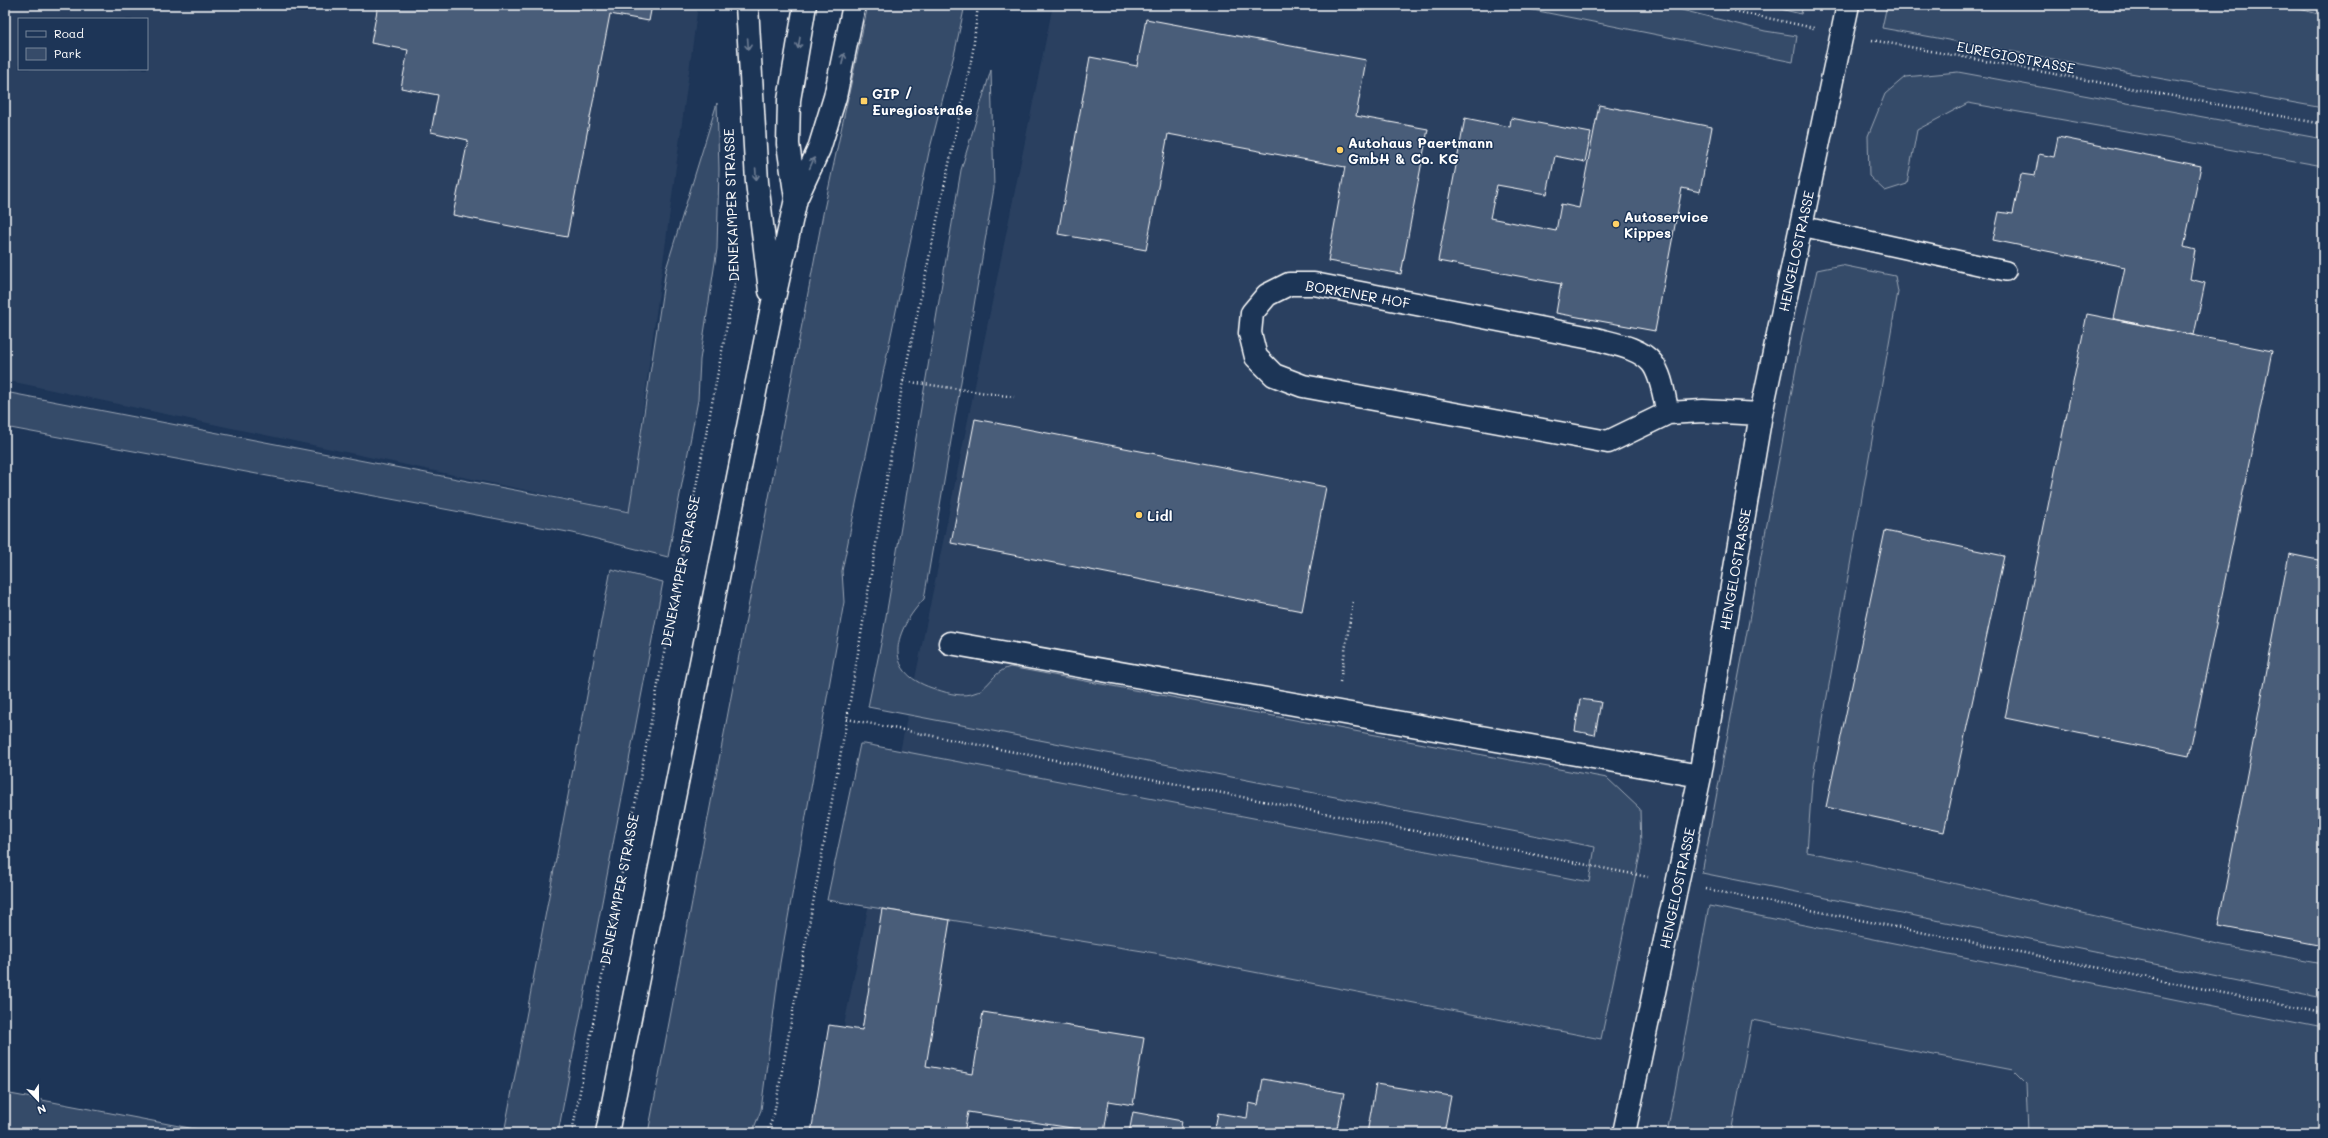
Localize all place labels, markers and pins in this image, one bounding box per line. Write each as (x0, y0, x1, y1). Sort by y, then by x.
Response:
place label: GIP / Euregiostraße (872, 84, 972, 119)
marker: GIP / Euregiostraße (859, 96, 869, 106)
place label: Autohaus Paertmann GmbH & Co. KG (1348, 133, 1493, 168)
marker: Autohaus Paertmann GmbH & Co. KG (1335, 145, 1345, 155)
place label: Autoservice Kippes (1624, 207, 1708, 242)
marker: Autoservice Kippes (1611, 219, 1621, 229)
place label: Lidl (1147, 506, 1173, 525)
marker: Lidl (1134, 510, 1144, 520)

